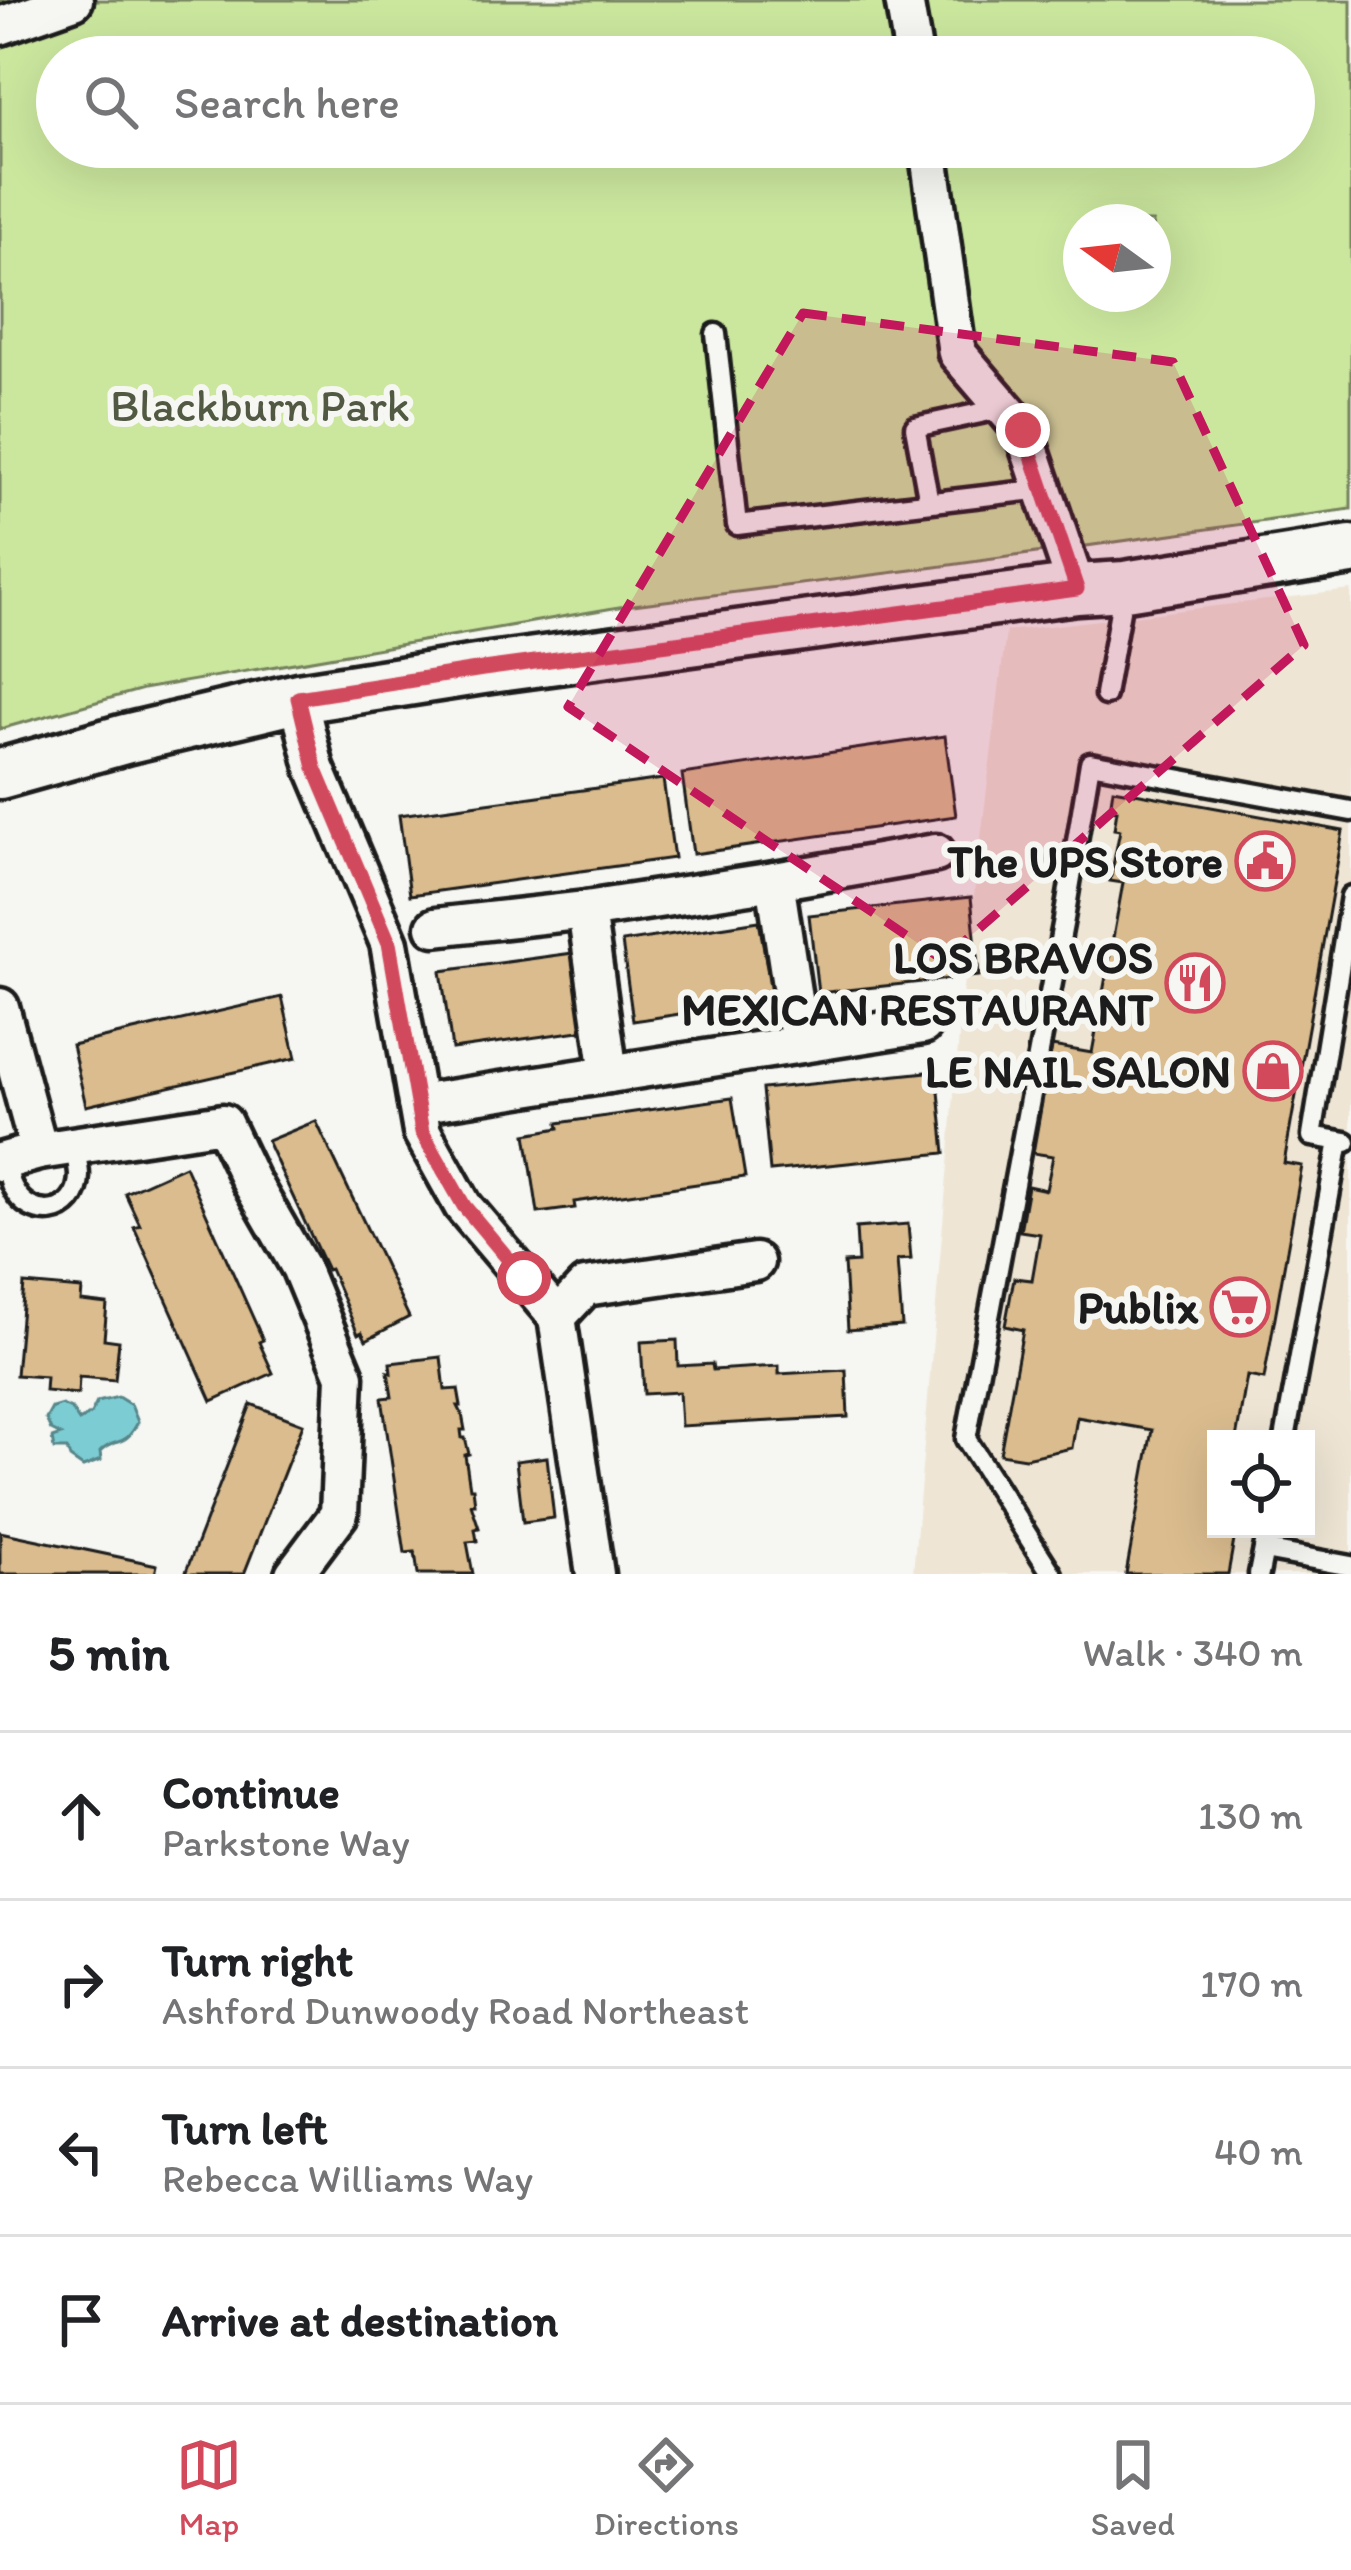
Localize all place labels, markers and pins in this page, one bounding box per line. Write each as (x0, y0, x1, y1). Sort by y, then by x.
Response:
public building icon: The UPS Store (1234, 830, 1296, 892)
place label: The UPS Store (946, 834, 1223, 888)
place label: LOS BRAVOS MEXICAN RESTAURANT (681, 930, 1154, 1036)
restaurant icon: LOS BRAVOS MEXICAN RESTAURANT (1164, 952, 1226, 1014)
shop icon: LE NAIL SALON (1242, 1040, 1304, 1102)
place label: LE NAIL SALON (925, 1044, 1231, 1098)
supermarket icon: Publix (1209, 1276, 1271, 1338)
place label: Publix (1077, 1280, 1199, 1334)

